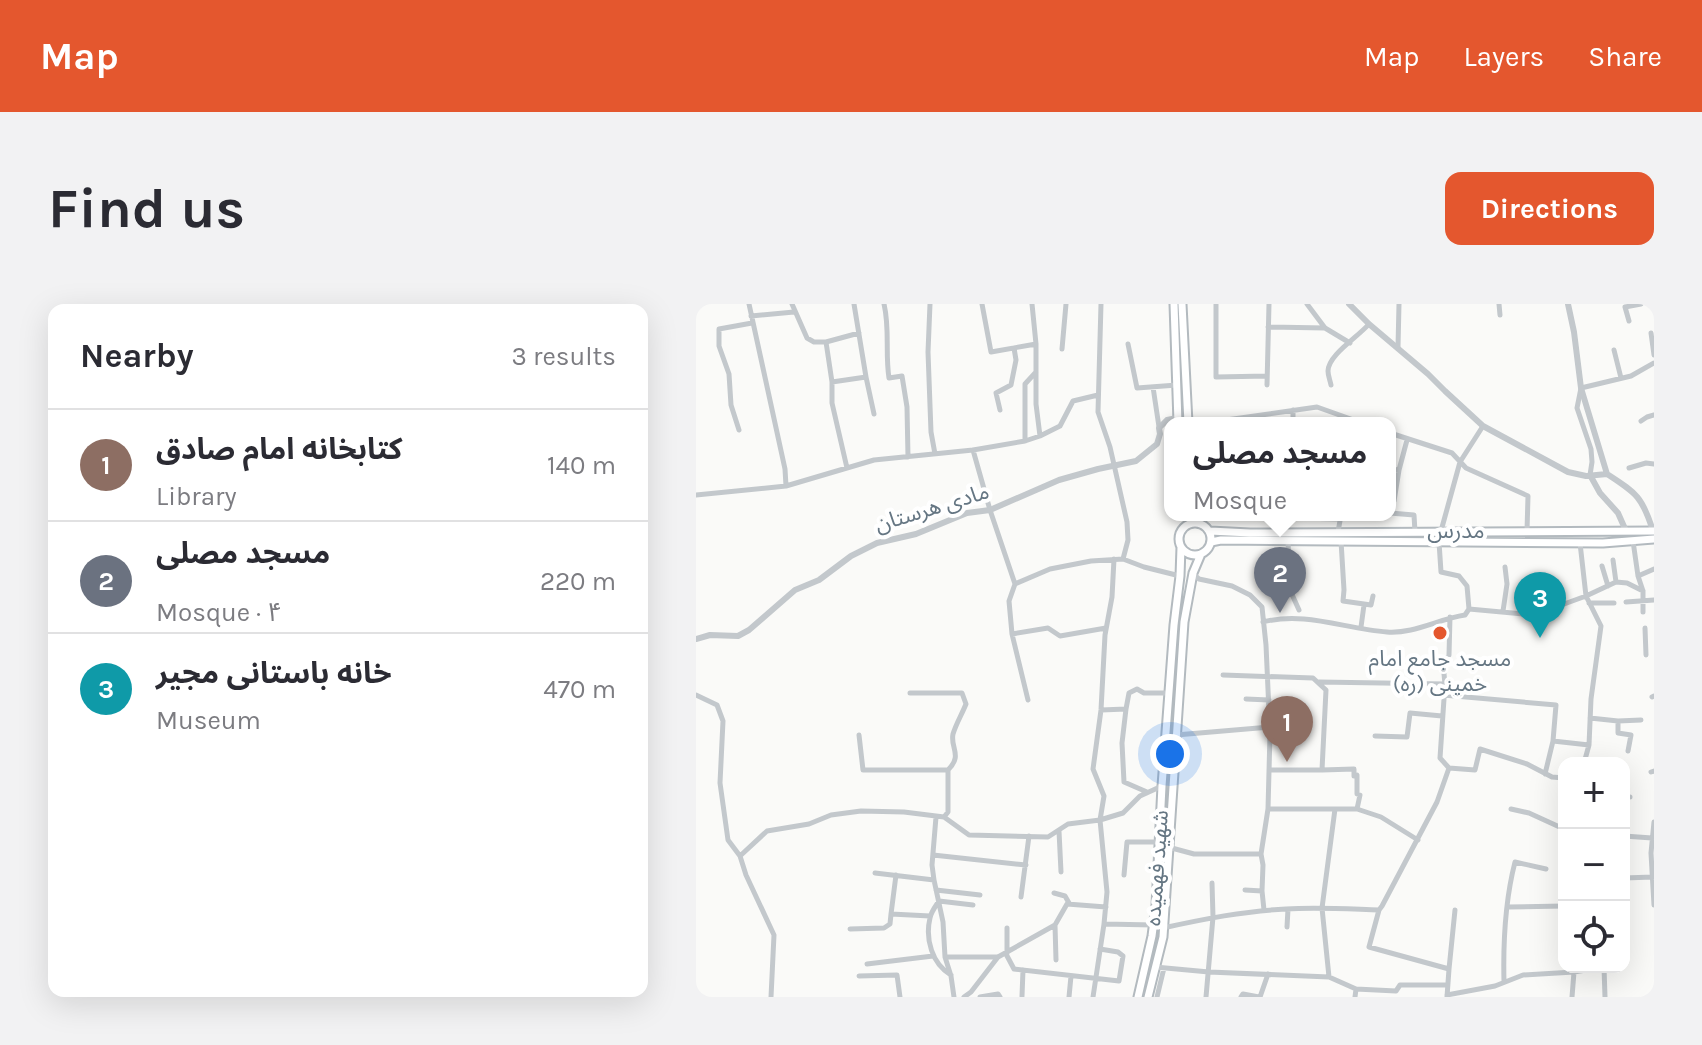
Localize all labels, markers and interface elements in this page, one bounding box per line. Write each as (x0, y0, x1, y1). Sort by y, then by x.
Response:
text: Map (40, 34, 119, 79)
text: Map (1364, 40, 1419, 73)
text: Layers (1463, 40, 1544, 73)
text: Share (1588, 40, 1662, 73)
button: Directions (1445, 172, 1654, 245)
text: Find us (48, 176, 245, 241)
text: Nearby (80, 336, 194, 376)
text: 3 results (512, 341, 616, 372)
popup (1164, 417, 1396, 521)
text: کتابخانه امام صادق (156, 431, 402, 467)
text: مسجد مصلی (1193, 435, 1367, 471)
text: 1 (101, 450, 111, 481)
text: 140 m (547, 450, 616, 481)
street label: مادی هرستان (872, 478, 992, 538)
text: Library (156, 481, 237, 512)
text: Mosque (1193, 485, 1287, 516)
street label: مدرس (1427, 518, 1485, 544)
text: مسجد مصلی (156, 535, 330, 571)
pin: 2 (1254, 547, 1306, 613)
text: 2 (98, 566, 114, 597)
text: 220 m (540, 566, 616, 597)
pin: 3 (1514, 572, 1566, 638)
text: Mosque · ۴ (156, 597, 282, 628)
marker: مسجد جامع امام خمینی (ره) (1431, 624, 1449, 642)
place label: مسجد جامع امام خمینی (ره) (1369, 646, 1511, 697)
text: خانه باستانی مجیر (156, 655, 392, 691)
text: 3 (98, 674, 114, 705)
text: 470 m (543, 674, 616, 705)
pin: 1 (1261, 696, 1313, 762)
text: Museum (156, 705, 261, 736)
your location (1150, 734, 1190, 774)
map controls (1558, 757, 1630, 973)
button: + (1558, 757, 1630, 829)
street label: شهید فهمیده (1140, 809, 1174, 927)
button: − (1558, 829, 1630, 901)
button: locate (1558, 901, 1630, 973)

